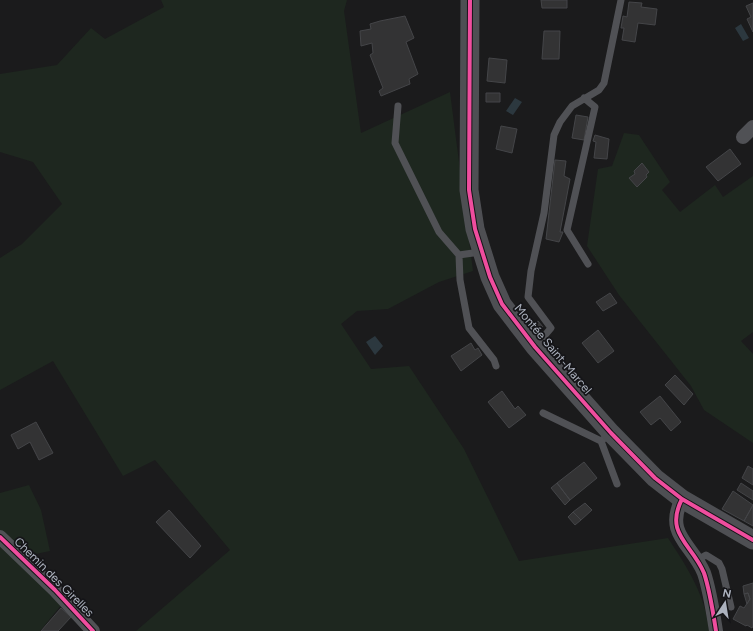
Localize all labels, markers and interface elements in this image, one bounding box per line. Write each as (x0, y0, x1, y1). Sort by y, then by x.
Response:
street label: Montée Saint-Marcel (511, 301, 595, 397)
street label: Chemin des Girelles (11, 534, 97, 620)
north arrow (705, 583, 745, 623)
text: N (721, 586, 732, 601)

